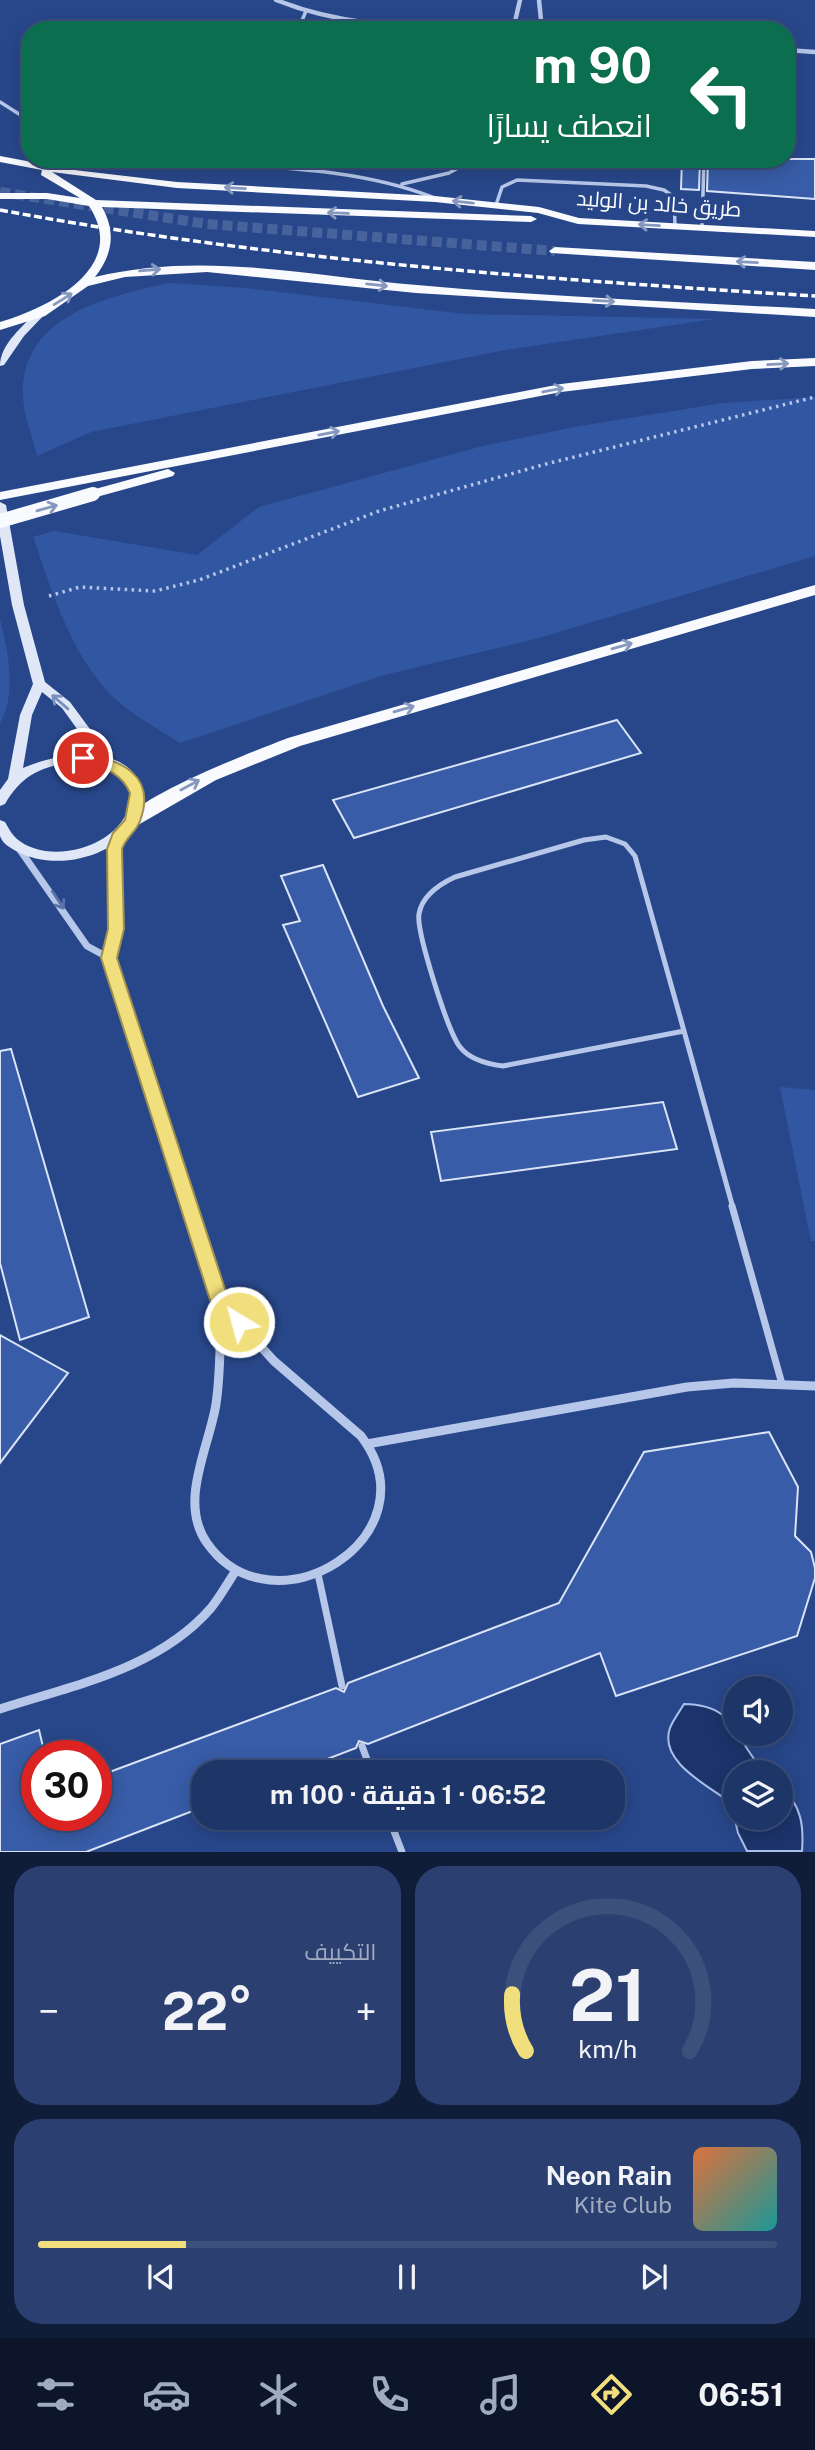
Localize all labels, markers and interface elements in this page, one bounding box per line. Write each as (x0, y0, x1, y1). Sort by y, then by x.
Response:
text: 90 m (533, 36, 652, 94)
icon: left (676, 49, 767, 140)
text: انعطف يسارًا (486, 107, 652, 144)
one-way arrow (224, 182, 247, 195)
street label: طريق خالد بن الوليد (576, 185, 742, 223)
one-way arrow (452, 195, 474, 208)
one-way arrow (327, 206, 350, 219)
one-way arrow (638, 218, 661, 231)
one-way arrow (736, 255, 759, 268)
one-way arrow (139, 263, 161, 276)
one-way arrow (365, 279, 388, 292)
one-way arrow (53, 292, 73, 306)
one-way arrow (592, 295, 615, 308)
one-way arrow (767, 357, 790, 370)
one-way arrow (541, 383, 564, 396)
one-way arrow (317, 425, 340, 439)
one-way arrow (35, 500, 57, 513)
one-way arrow (611, 638, 633, 651)
one-way arrow (52, 694, 70, 710)
one-way arrow (392, 701, 414, 714)
pin (53, 728, 113, 788)
icon: arrive (64, 739, 102, 777)
one-way arrow (179, 778, 200, 791)
one-way arrow (50, 890, 65, 909)
position arrow (202, 1285, 276, 1359)
map controls (723, 1676, 793, 1830)
button: sound (723, 1676, 793, 1746)
speed limit sign: 30 (21, 1740, 112, 1831)
button: layers (723, 1760, 793, 1830)
text: 06:52 · 1 دقيقة · 100 m (270, 1779, 546, 1810)
text: التكييف (304, 1938, 377, 1965)
text: 21 (569, 1953, 646, 2038)
text: 22° (162, 1981, 253, 2042)
text: − (38, 1989, 59, 2034)
text: + (355, 1989, 376, 2034)
text: km/h (578, 2034, 637, 2064)
text: Neon Rain (546, 2160, 672, 2191)
text: Kite Club (574, 2191, 672, 2218)
icon: previous (142, 2258, 180, 2296)
icon: pause (388, 2258, 426, 2296)
icon: next (635, 2258, 673, 2296)
icon: filters (31, 2370, 80, 2419)
icon: car (142, 2370, 191, 2419)
icon: climate (254, 2370, 303, 2419)
icon: phone (365, 2370, 414, 2419)
icon: music (476, 2370, 525, 2419)
icon: directions (587, 2370, 636, 2419)
text: 06:51 (698, 2376, 784, 2413)

